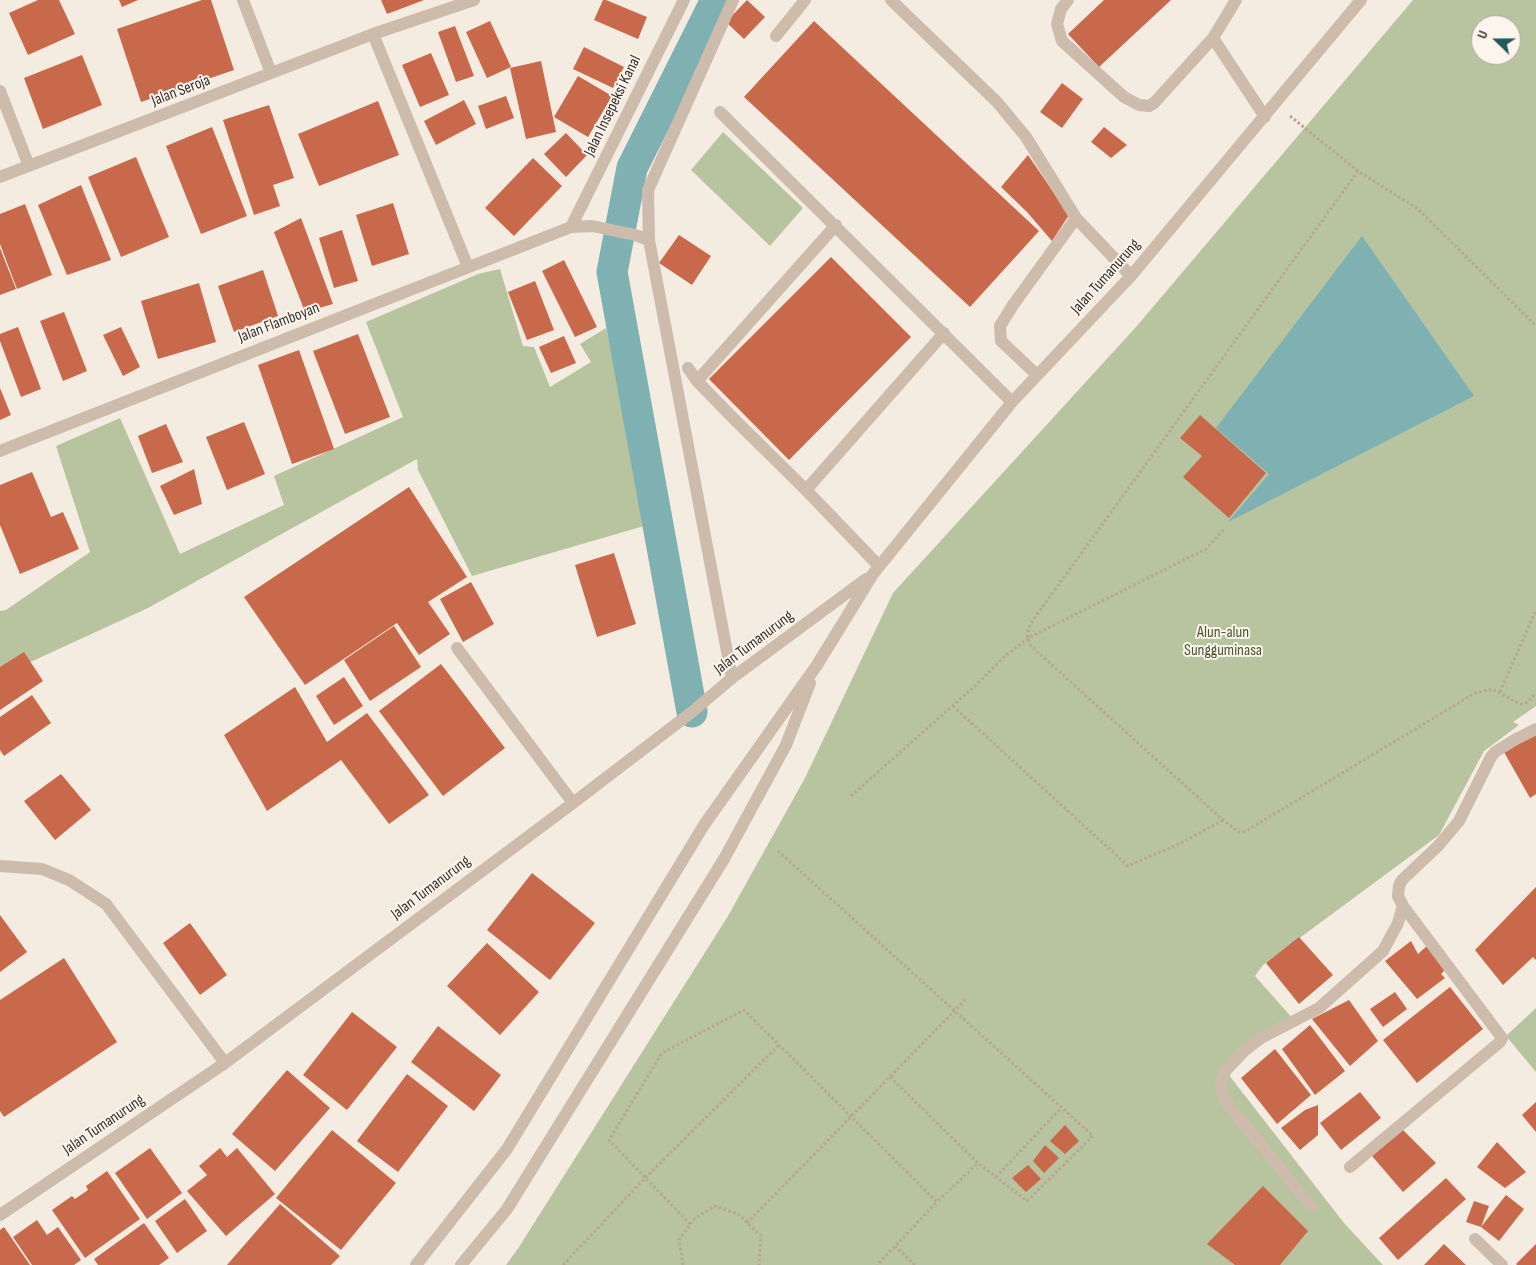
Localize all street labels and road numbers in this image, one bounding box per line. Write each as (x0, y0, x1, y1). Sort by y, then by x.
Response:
street label: Jalan Insepeksi Kanal (580, 52, 646, 160)
street label: Jalan Seroja (149, 71, 213, 111)
street label: Jalan Tumanurung (1067, 235, 1145, 319)
street label: Jalan Flamboyan (236, 299, 322, 347)
street label: Jalan Tumanurung (710, 607, 798, 679)
street label: Jalan Tumanurung (387, 852, 475, 924)
street label: Jalan Tumanurung (59, 1091, 149, 1159)

